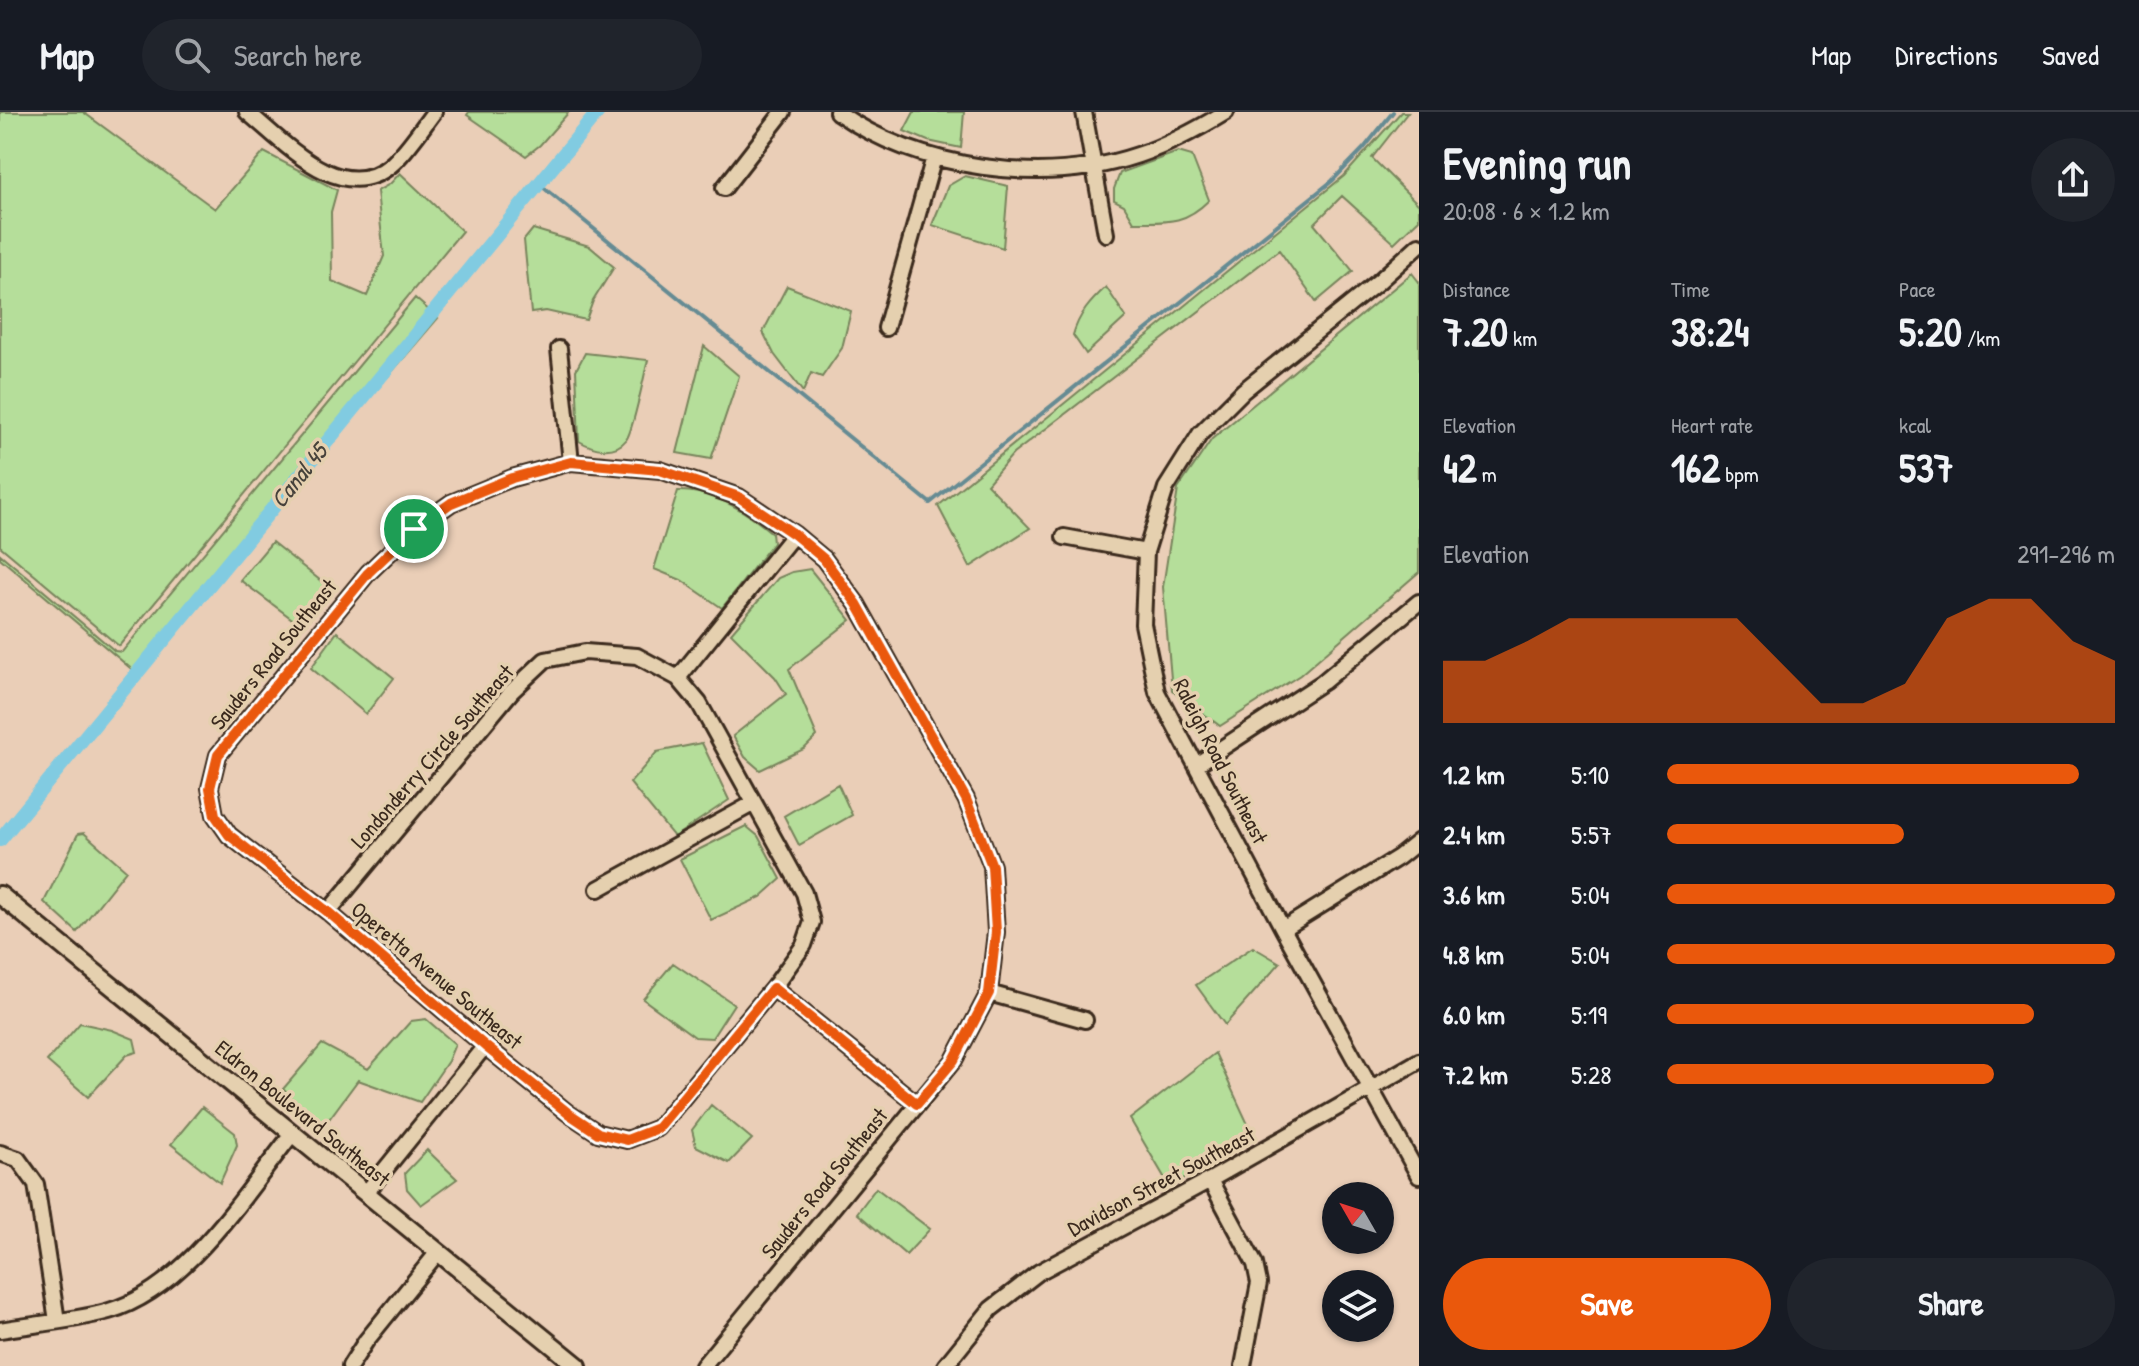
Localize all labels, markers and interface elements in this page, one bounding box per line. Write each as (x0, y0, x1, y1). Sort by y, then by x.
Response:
search box (142, 19, 702, 91)
text: Map (40, 29, 94, 81)
icon: search (170, 33, 214, 77)
text: Search here (234, 35, 362, 75)
text: Map (1811, 36, 1851, 74)
text: Directions (1895, 36, 1998, 74)
text: Saved (2042, 36, 2099, 74)
text: Evening run (1443, 133, 1631, 193)
button: share (2031, 138, 2115, 222)
text: 20:08 · 6 × 1.2 km (1443, 193, 1610, 228)
text: Distance (1443, 274, 1510, 304)
text: Time (1671, 274, 1710, 304)
text: Pace (1899, 274, 1936, 304)
text: 7.20 (1443, 304, 1508, 358)
text: 38:24 (1671, 304, 1749, 358)
text: 5:20 (1899, 304, 1962, 358)
text: km (1508, 323, 1537, 353)
text: /km (1962, 323, 2000, 353)
text: Elevation (1443, 410, 1516, 440)
text: Heart rate (1671, 410, 1753, 440)
text: kcal (1899, 410, 1931, 440)
water label: Canal 45 (263, 434, 336, 514)
text: 42 (1443, 440, 1477, 494)
text: 162 (1671, 440, 1720, 494)
text: 537 (1899, 440, 1954, 494)
text: m (1477, 459, 1497, 489)
text: bpm (1720, 459, 1759, 489)
pin (380, 495, 448, 563)
icon: arrive (392, 507, 436, 551)
text: Elevation (1443, 536, 1529, 571)
text: 291–296 m (2017, 536, 2115, 571)
street label: Sauders Road Southeast (203, 572, 343, 736)
street label: Londonderry Circle Southeast (344, 657, 521, 854)
street label: Raleigh Road Southeast (1166, 673, 1276, 849)
text: 1.2 km (1443, 757, 1505, 792)
text: 5:10 (1571, 757, 1609, 792)
text: 2.4 km (1443, 817, 1505, 852)
text: 5:57 (1571, 817, 1612, 852)
text: 3.6 km (1443, 877, 1505, 912)
text: 5:04 (1571, 877, 1609, 912)
street label: Operetta Avenue Southeast (345, 894, 529, 1056)
text: 4.8 km (1443, 937, 1504, 972)
text: 5:04 (1571, 937, 1609, 972)
text: 6.0 km (1443, 997, 1505, 1032)
text: 5:19 (1571, 997, 1607, 1032)
street label: Eldron Boulevard Southeast (209, 1033, 397, 1193)
text: 7.2 km (1443, 1057, 1508, 1092)
text: 5:28 (1571, 1057, 1611, 1092)
street label: Sauders Road Southeast (754, 1101, 894, 1265)
street label: Davidson Street Southeast (1062, 1119, 1260, 1243)
north arrow (1322, 1182, 1394, 1254)
map controls (1322, 1182, 1394, 1342)
button: Save (1443, 1258, 1771, 1350)
button: Share (1787, 1258, 2115, 1350)
button: layers (1322, 1270, 1394, 1342)

